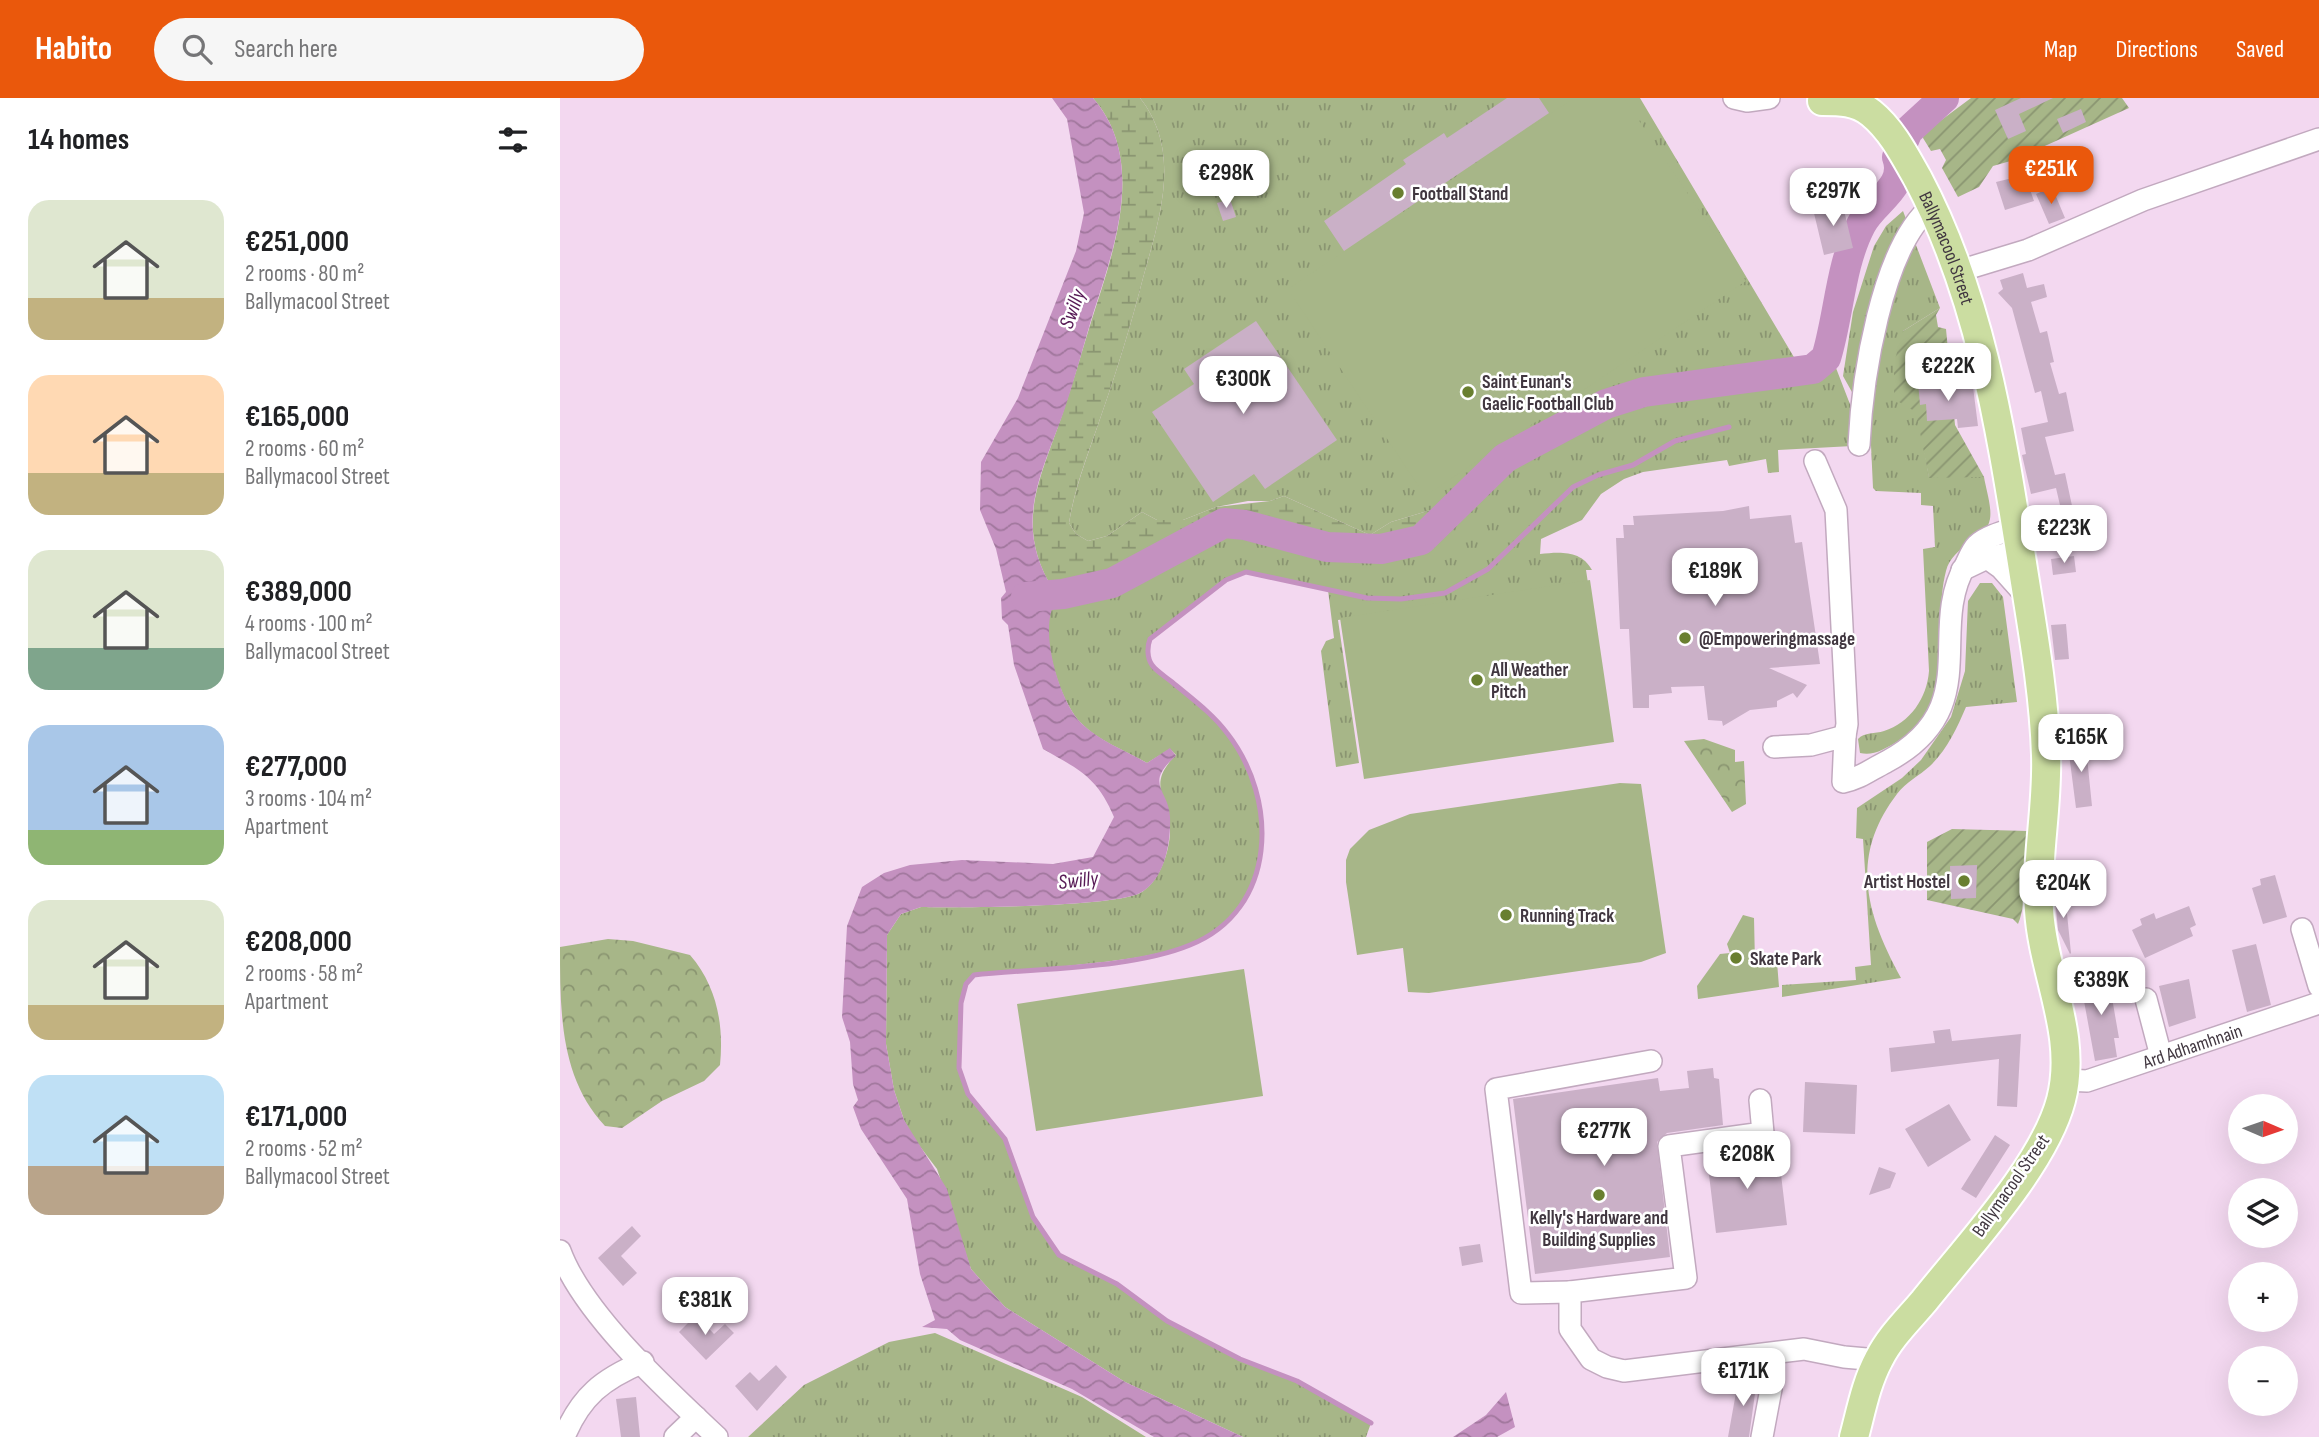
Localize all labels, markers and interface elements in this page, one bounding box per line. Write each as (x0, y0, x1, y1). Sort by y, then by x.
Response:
search box (154, 18, 644, 81)
text: Habito (35, 29, 112, 69)
icon: search (178, 30, 216, 68)
text: Search here (234, 34, 338, 65)
text: Map (2044, 35, 2077, 64)
text: Directions (2115, 35, 2198, 64)
text: Saved (2236, 35, 2284, 64)
icon: filters (494, 121, 532, 159)
text: 14 homes (28, 122, 129, 158)
pin: €251K (2002, 146, 2100, 206)
pin: €298K (1177, 150, 1275, 210)
text: €251K (2025, 155, 2077, 183)
text: €298K (1198, 159, 1254, 187)
pin: €297K (1784, 169, 1882, 228)
text: €297K (1806, 177, 1860, 205)
place label: Football Stand (1412, 183, 1508, 206)
marker: Football Stand (1390, 185, 1406, 201)
street label: Ballymacool Street (1913, 188, 1978, 308)
text: €251,000 (245, 224, 349, 260)
icon: home (84, 228, 168, 312)
text: 2 rooms · 80 m² (245, 260, 364, 288)
water label: Swilly (1054, 285, 1091, 332)
text: Ballymacool Street (245, 288, 390, 316)
pin: €222K (1899, 344, 1997, 403)
text: €222K (1921, 352, 1975, 380)
pin: €300K (1194, 356, 1292, 416)
text: €300K (1215, 365, 1271, 393)
place label: Saint Eunan's Gaelic Football Club (1482, 371, 1614, 416)
marker: Saint Eunan's Gaelic Football Club (1460, 384, 1476, 400)
text: €165,000 (245, 399, 349, 435)
icon: home (84, 403, 168, 487)
text: 2 rooms · 60 m² (245, 435, 364, 463)
text: Ballymacool Street (245, 463, 390, 491)
pin: €223K (2015, 505, 2113, 565)
text: €223K (2037, 514, 2091, 542)
pin: €189K (1666, 548, 1764, 608)
text: €189K (1688, 557, 1742, 585)
text: €389,000 (245, 574, 352, 610)
icon: home (84, 578, 168, 662)
text: 4 rooms · 100 m² (245, 610, 373, 638)
place label: @Empoweringmassage (1699, 628, 1855, 651)
marker: @Empoweringmassage (1677, 630, 1693, 646)
text: Ballymacool Street (245, 638, 390, 666)
place label: All Weather Pitch (1490, 659, 1568, 704)
marker: All Weather Pitch (1469, 672, 1485, 688)
pin: €165K (2032, 714, 2130, 774)
text: €165K (2054, 723, 2108, 751)
text: €277,000 (245, 749, 347, 785)
icon: home (84, 753, 168, 837)
text: 3 rooms · 104 m² (245, 785, 372, 813)
text: Apartment (245, 813, 329, 841)
pin: €204K (2014, 860, 2112, 920)
water label: Swilly (1057, 866, 1100, 895)
text: €204K (2035, 869, 2091, 897)
place label: Artist Hostel (1863, 871, 1950, 894)
marker: Artist Hostel (1956, 873, 1972, 889)
place label: Running Track (1520, 905, 1614, 928)
marker: Running Track (1498, 907, 1514, 923)
text: €208,000 (245, 924, 352, 960)
icon: home (84, 928, 168, 1012)
place label: Skate Park (1750, 948, 1822, 971)
marker: Skate Park (1728, 950, 1744, 966)
pin: €389K (2052, 958, 2150, 1017)
text: 2 rooms · 58 m² (245, 960, 363, 988)
text: €389K (2073, 966, 2129, 994)
text: Apartment (245, 988, 329, 1016)
street label: Ard Adhamhnain (2139, 1020, 2245, 1075)
north arrow (2228, 1094, 2298, 1164)
map controls (2228, 1094, 2298, 1416)
text: €171,000 (245, 1099, 347, 1135)
icon: home (84, 1103, 168, 1187)
pin: €277K (1555, 1108, 1653, 1168)
text: €277K (1577, 1117, 1631, 1145)
street label: Ballymacool Street (1967, 1130, 2055, 1241)
pin: €208K (1698, 1132, 1796, 1191)
text: 2 rooms · 52 m² (245, 1135, 363, 1163)
text: €208K (1719, 1140, 1775, 1168)
text: Ballymacool Street (245, 1163, 390, 1191)
button: layers (2228, 1178, 2298, 1248)
marker: Kelly's Hardware and Building Supplies (1591, 1187, 1607, 1203)
place label: Kelly's Hardware and Building Supplies (1530, 1207, 1668, 1252)
button: + (2228, 1262, 2298, 1332)
pin: €381K (656, 1278, 754, 1337)
text: €381K (678, 1286, 732, 1314)
button: − (2228, 1346, 2298, 1416)
pin: €171K (1694, 1348, 1792, 1408)
text: €171K (1717, 1357, 1769, 1385)

